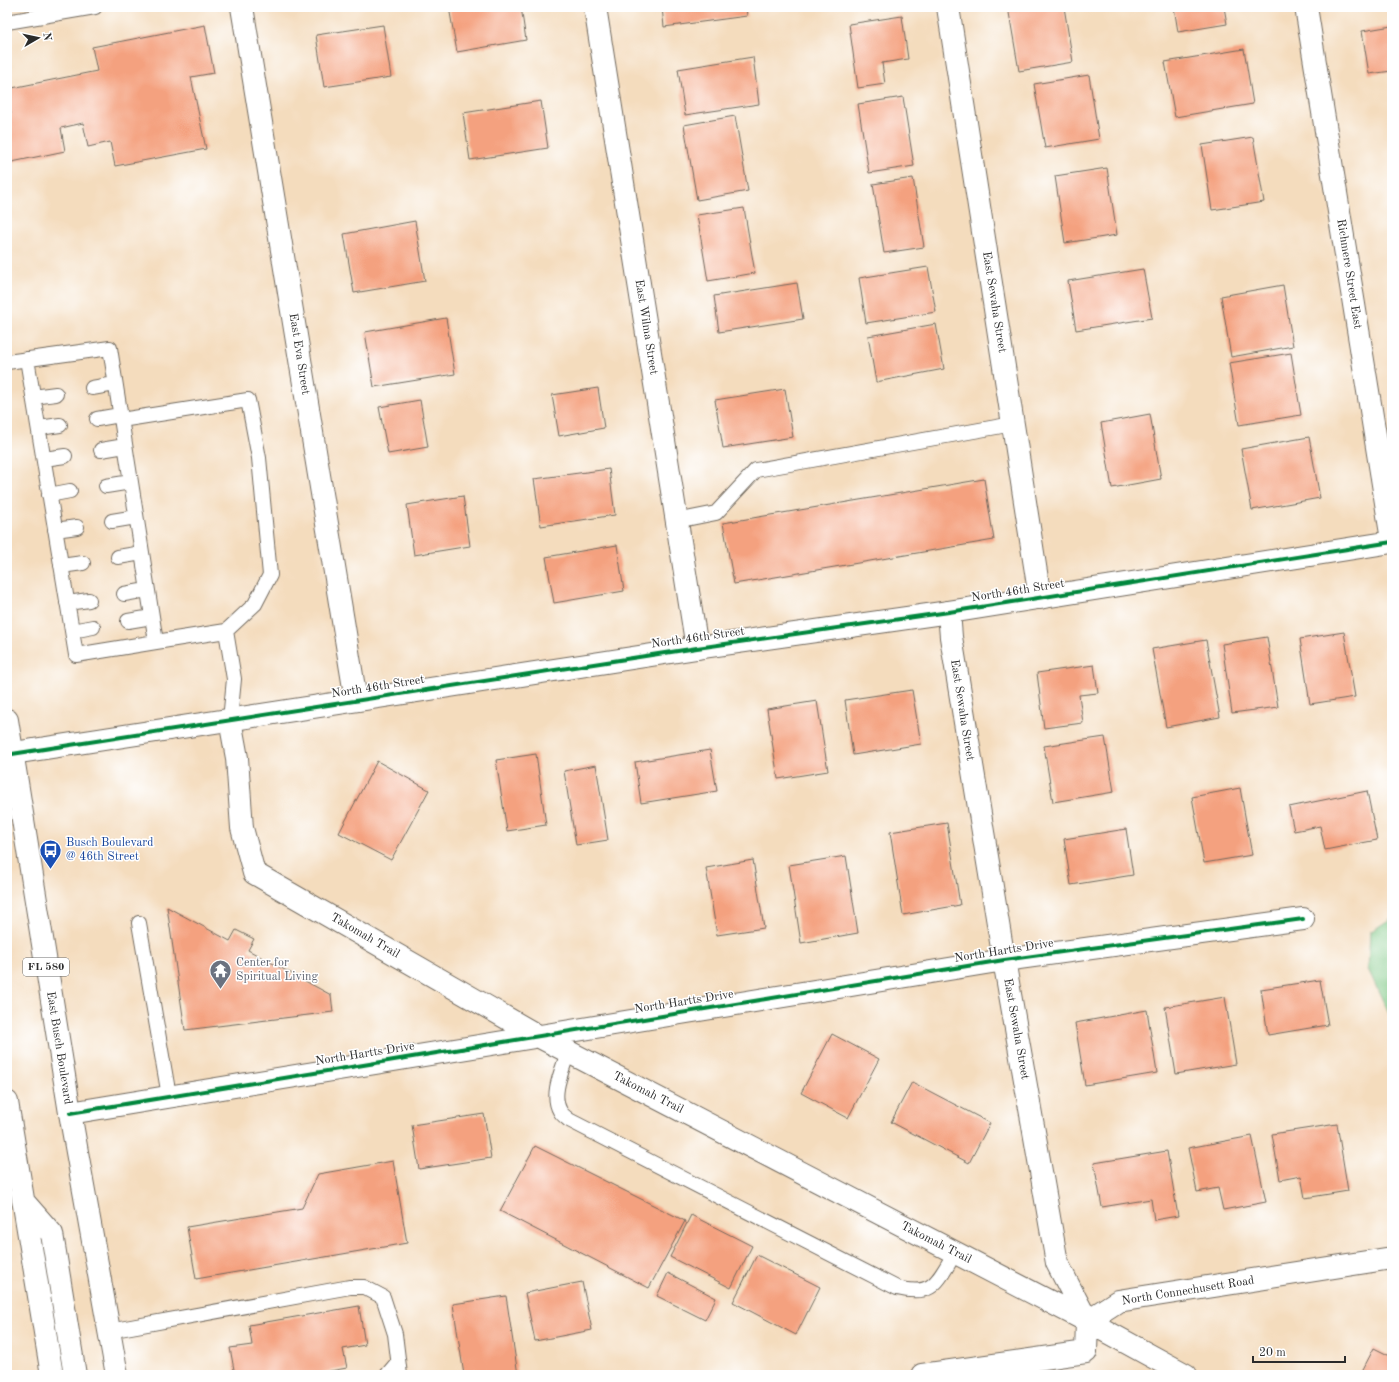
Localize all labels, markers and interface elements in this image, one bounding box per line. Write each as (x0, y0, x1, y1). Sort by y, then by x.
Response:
north arrow (18, 18, 58, 58)
text: N (40, 32, 53, 42)
street label: Richmere Street East (1334, 218, 1364, 330)
street label: East Sewaha Street (980, 250, 1008, 354)
street label: East Wilma Street (633, 278, 659, 376)
street label: East Eva Street (287, 312, 311, 396)
street label: North 46th Street (971, 578, 1065, 604)
street label: North 46th Street (651, 626, 745, 650)
street label: East Sewaha Street (948, 658, 976, 762)
street label: North 46th Street (331, 674, 425, 700)
bus stop icon: Busch Boulevard @ 46th Street (37, 837, 63, 870)
place label: Busch Boulevard @ 46th Street (66, 837, 154, 863)
street label: Takomah Trail (329, 911, 401, 961)
street label: North Hartts Drive (954, 937, 1055, 965)
temple icon: Center for Spiritual Living (207, 957, 233, 990)
place label: Center for Spiritual Living (236, 957, 319, 983)
road number: FL 580 (23, 958, 69, 976)
street label: East Sewaha Street (1001, 978, 1031, 1080)
street label: North Hartts Drive (634, 988, 735, 1016)
street label: East Busch Boulevard (44, 991, 74, 1105)
street label: North Hartts Drive (315, 1040, 416, 1068)
street label: Takomah Trail (611, 1070, 685, 1116)
street label: Takomah Trail (899, 1220, 973, 1266)
street label: North Connechusett Road (1121, 1275, 1255, 1307)
scale bar (1253, 1338, 1345, 1364)
text: 20 m (1259, 1347, 1286, 1359)

